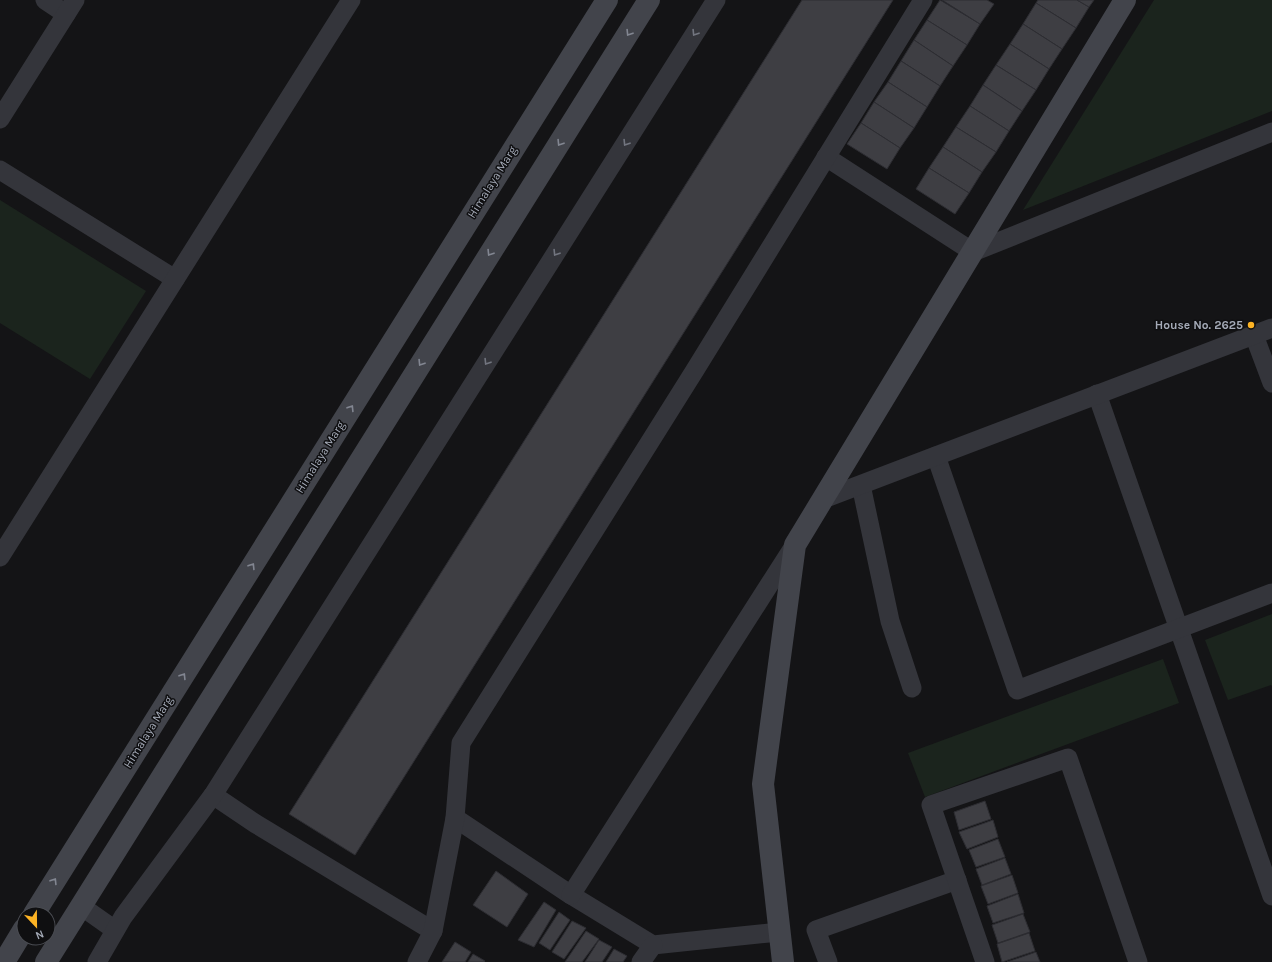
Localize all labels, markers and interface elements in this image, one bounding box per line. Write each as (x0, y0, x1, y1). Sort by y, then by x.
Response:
one-way arrow (626, 29, 633, 36)
one-way arrow (693, 29, 700, 36)
one-way arrow (557, 139, 564, 146)
one-way arrow (623, 139, 631, 146)
street label: Himalaya Marg (464, 143, 520, 221)
one-way arrow (488, 249, 495, 256)
one-way arrow (553, 249, 561, 256)
place label: House No. 2625 (1155, 318, 1243, 332)
marker: House No. 2625 (1246, 320, 1256, 330)
one-way arrow (484, 358, 491, 365)
one-way arrow (419, 359, 426, 366)
one-way arrow (346, 405, 353, 412)
street label: Himalaya Marg (292, 418, 348, 496)
one-way arrow (247, 563, 255, 570)
one-way arrow (178, 673, 186, 680)
street label: Himalaya Marg (120, 693, 176, 771)
one-way arrow (50, 878, 57, 885)
north arrow (16, 906, 56, 946)
text: N (33, 927, 46, 942)

